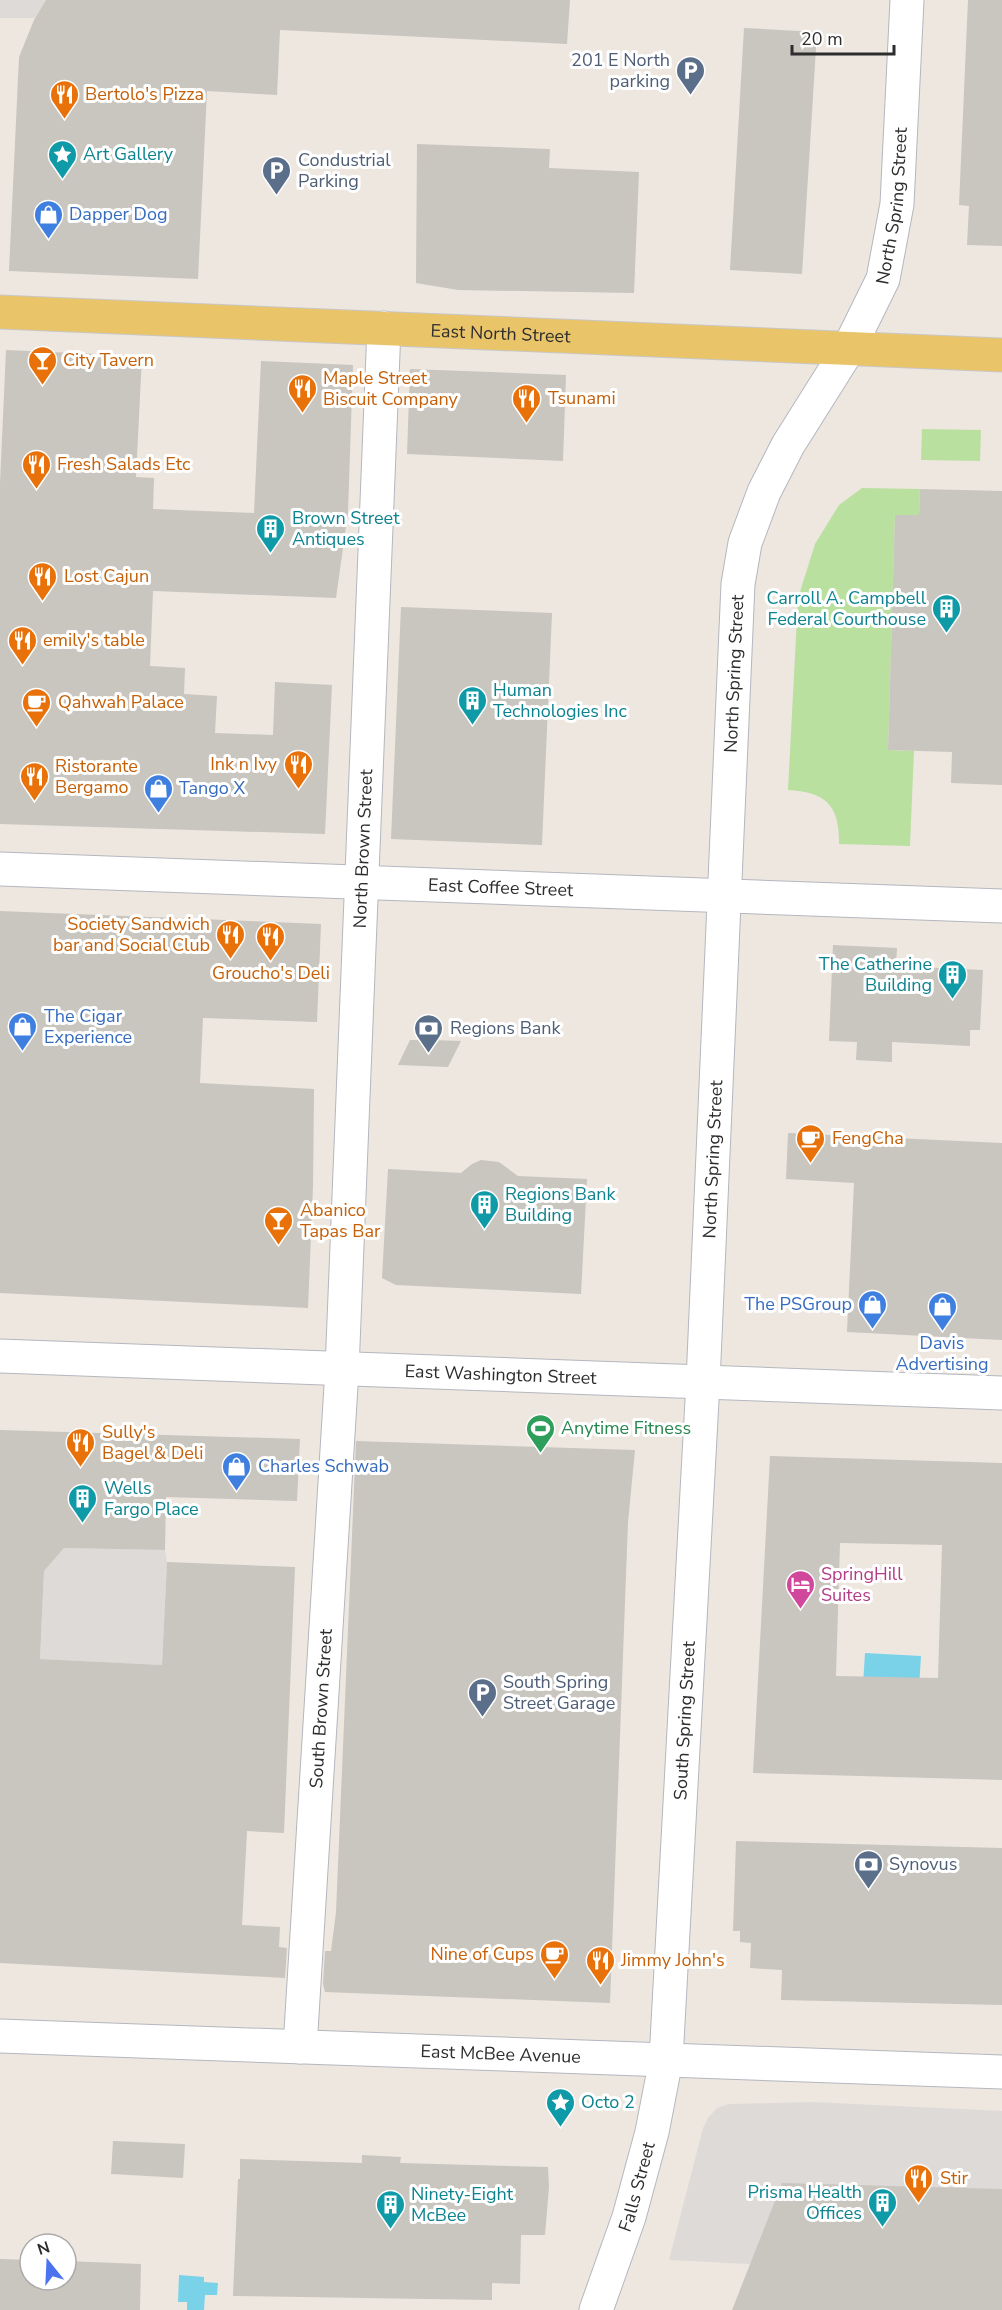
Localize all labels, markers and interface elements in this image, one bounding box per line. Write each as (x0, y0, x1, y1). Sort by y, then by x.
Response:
scale bar (792, 18, 894, 56)
text: 20 m (801, 27, 843, 51)
place label: 201 E North parking (571, 48, 670, 93)
parking icon: 201 E North parking (675, 54, 707, 96)
restaurant icon: Bertolo's Pizza (48, 78, 80, 120)
place label: Bertolo's Pizza (85, 82, 204, 106)
street label: North Spring Street (870, 126, 913, 286)
place icon: Art Gallery (46, 138, 78, 180)
place label: Art Gallery (83, 142, 174, 166)
place label: Condustrial Parking (298, 148, 391, 193)
parking icon: Condustrial Parking (261, 154, 293, 196)
shop icon: Dapper Dog (32, 198, 64, 240)
place label: Dapper Dog (69, 202, 167, 226)
street label: East North Street (430, 318, 572, 349)
bar icon: City Tavern (26, 344, 58, 386)
place label: City Tavern (63, 348, 154, 372)
place label: Maple Street Biscuit Company (323, 366, 459, 411)
restaurant icon: Maple Street Biscuit Company (286, 372, 318, 414)
restaurant icon: Tsunami (511, 382, 543, 424)
place label: Tsunami (548, 386, 616, 410)
restaurant icon: Fresh Salads Etc (20, 448, 52, 490)
place label: Fresh Salads Etc (57, 452, 190, 476)
place label: Brown Street Antiques (292, 506, 400, 551)
building icon: Brown Street Antiques (255, 512, 287, 554)
restaurant icon: Lost Cajun (27, 560, 59, 602)
place label: Lost Cajun (64, 564, 149, 588)
place label: Carroll A. Campbell Federal Courthouse (766, 586, 927, 631)
building icon: Carroll A. Campbell Federal Courthouse (931, 592, 963, 634)
street label: North Spring Street (719, 593, 750, 753)
restaurant icon: emily's table (6, 624, 38, 666)
place label: emily's table (43, 628, 145, 652)
place label: Human Technologies Inc (493, 678, 627, 723)
building icon: Human Technologies Inc (456, 684, 488, 726)
cafe icon: Qahwah Palace (21, 686, 53, 728)
place label: Qahwah Palace (58, 690, 184, 714)
restaurant icon: Ink n Ivy (282, 748, 314, 790)
place label: Ink n Ivy (210, 752, 278, 776)
place label: Ristorante Bergamo (55, 754, 138, 799)
restaurant icon: Ristorante Bergamo (18, 760, 50, 802)
street label: North Brown Street (348, 768, 378, 929)
shop icon: Tango X (142, 772, 174, 814)
place label: Tango X (179, 776, 245, 800)
street label: East Coffee Street (428, 873, 574, 902)
place label: Society Sandwich bar and Social Club (53, 912, 210, 957)
restaurant icon: Society Sandwich bar and Social Club (215, 918, 247, 960)
restaurant icon: Groucho's Deli (255, 920, 287, 962)
place label: The Catherine Building (819, 952, 932, 997)
building icon: The Catherine Building (937, 958, 969, 1000)
place label: Groucho's Deli (212, 961, 330, 985)
place label: The Cigar Experience (44, 1004, 132, 1049)
shop icon: The Cigar Experience (7, 1010, 39, 1052)
bank icon: Regions Bank (413, 1012, 445, 1054)
place label: Regions Bank (450, 1016, 562, 1040)
street label: North Spring Street (697, 1079, 728, 1239)
cafe icon: FengCha (795, 1122, 827, 1164)
place label: FengCha (832, 1126, 904, 1150)
place label: Regions Bank Building (505, 1182, 617, 1227)
building icon: Regions Bank Building (468, 1188, 500, 1230)
place label: Abanico Tapas Bar (300, 1198, 381, 1243)
bar icon: Abanico Tapas Bar (263, 1204, 295, 1246)
shop icon: The PSGroup (857, 1288, 889, 1330)
shop icon: Davis Advertising (926, 1290, 958, 1332)
place label: The PSGroup (744, 1292, 852, 1316)
place label: Davis Advertising (895, 1331, 989, 1376)
street label: East Washington Street (404, 1359, 598, 1390)
sports icon: Anytime Fitness (524, 1412, 556, 1454)
place label: Anytime Fitness (561, 1416, 691, 1440)
place label: Sully's Bagel & Deli (102, 1420, 203, 1465)
restaurant icon: Sully's Bagel & Deli (65, 1426, 97, 1468)
shop icon: Charles Schwab (221, 1450, 253, 1492)
place label: Charles Schwab (258, 1454, 389, 1478)
place label: Wells Fargo Place (104, 1476, 199, 1521)
building icon: Wells Fargo Place (67, 1482, 99, 1524)
place label: SpringHill Suites (821, 1562, 903, 1607)
hotel icon: SpringHill Suites (784, 1568, 816, 1610)
street label: South Brown Street (304, 1627, 338, 1789)
street label: South Spring Street (668, 1640, 701, 1801)
place label: South Spring Street Garage (503, 1670, 615, 1715)
parking icon: South Spring Street Garage (466, 1676, 498, 1718)
bank icon: Synovus (852, 1848, 884, 1890)
place label: Synovus (889, 1852, 957, 1876)
cafe icon: Nine of Cups (539, 1938, 571, 1980)
place label: Nine of Cups (430, 1942, 534, 1966)
restaurant icon: Jimmy John's (584, 1944, 616, 1986)
place label: Jimmy John's (620, 1948, 725, 1972)
street label: East McBee Avenue (420, 2039, 581, 2069)
place icon: Octo 2 (544, 2086, 576, 2128)
place label: Octo 2 (581, 2090, 635, 2114)
street label: Falls Street (613, 2139, 661, 2235)
restaurant icon: Stir (903, 2162, 935, 2204)
place label: Stir (940, 2166, 969, 2190)
place label: Prisma Health Offices (747, 2180, 862, 2225)
place label: Ninety-Eight McBee (411, 2182, 514, 2227)
building icon: Prisma Health Offices (867, 2186, 899, 2228)
building icon: Ninety-Eight McBee (374, 2188, 406, 2230)
north arrow (18, 2232, 78, 2292)
text: N (35, 2236, 53, 2261)

